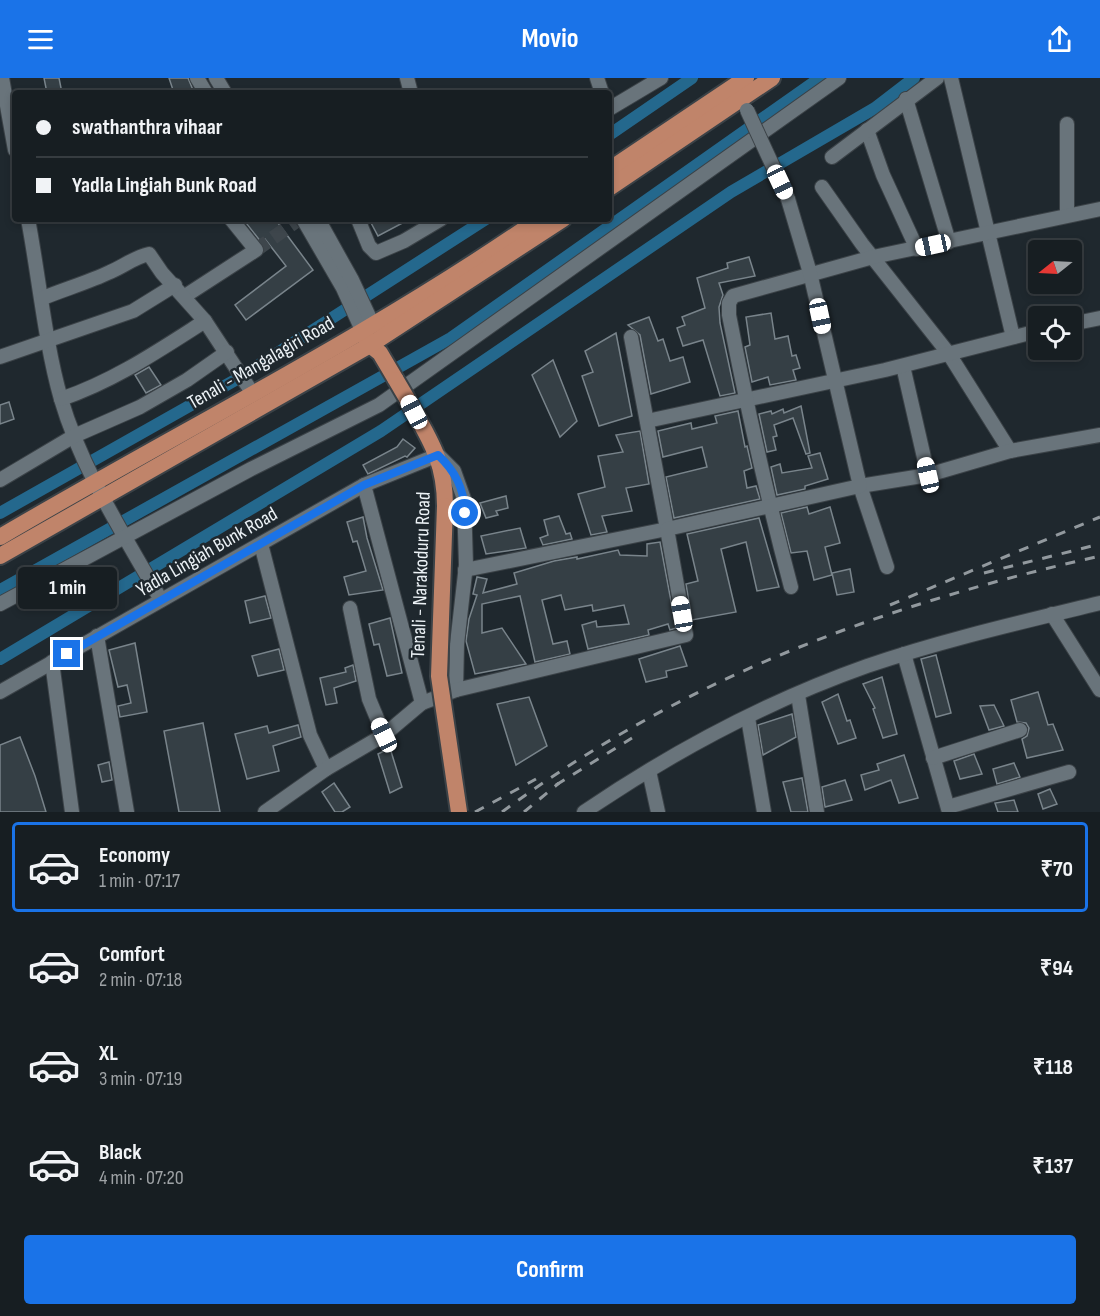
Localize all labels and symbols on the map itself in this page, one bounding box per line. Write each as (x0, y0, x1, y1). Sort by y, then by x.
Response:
car (764, 162, 796, 202)
car (914, 232, 952, 258)
north arrow (1028, 240, 1082, 294)
car (807, 297, 833, 335)
street label: Tenali - Mangalagiri Road (183, 311, 339, 415)
car (398, 392, 430, 432)
car (915, 455, 941, 495)
street label: Tenali - Narakoduru Road (406, 491, 436, 659)
route start (451, 499, 478, 526)
street label: Yadla Lingiah Bunk Road (132, 502, 282, 602)
callout: 1 min (17, 567, 116, 609)
car (670, 595, 694, 633)
route end (53, 640, 80, 667)
car (368, 715, 400, 755)

